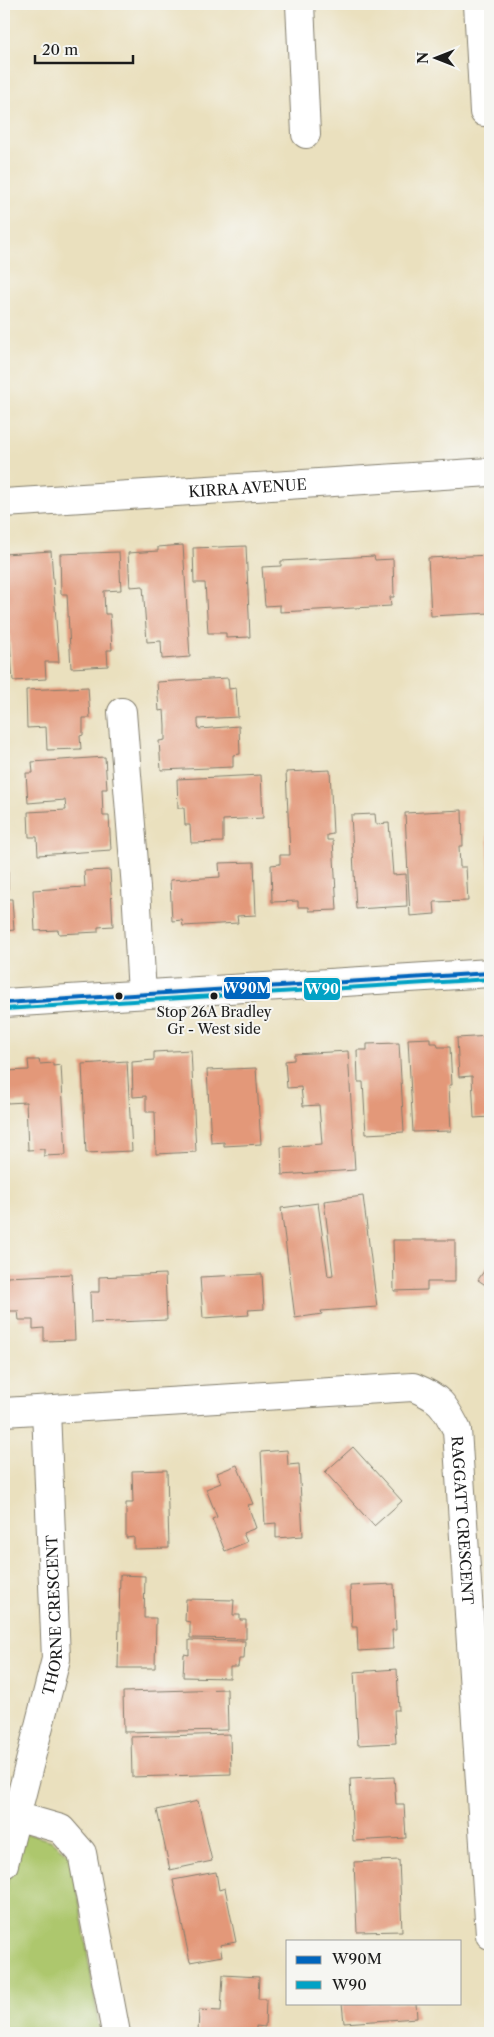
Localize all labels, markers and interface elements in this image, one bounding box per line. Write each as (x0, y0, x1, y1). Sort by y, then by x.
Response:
scale bar (35, 32, 132, 64)
north arrow (412, 32, 462, 82)
text: 20 m (42, 40, 78, 59)
text: N (414, 52, 432, 64)
street label: KIRRA AVENUE (188, 474, 307, 501)
line badge: W90M (223, 976, 271, 1000)
line badge: W90 (303, 977, 341, 1001)
text: W90M (222, 979, 272, 997)
text: W90 (304, 980, 339, 998)
unlabelled marker (114, 991, 124, 1001)
marker: Stop 26A Bradley Gr - West side (209, 991, 219, 1001)
place label: Stop 26A Bradley Gr - West side (156, 1003, 272, 1038)
street label: RAGGATT CRESCENT (448, 1435, 478, 1606)
street label: THORNE CRESCENT (38, 1534, 66, 1697)
legend (286, 1940, 462, 2004)
text: W90M (331, 1949, 382, 1968)
text: W90 (331, 1975, 367, 1994)

